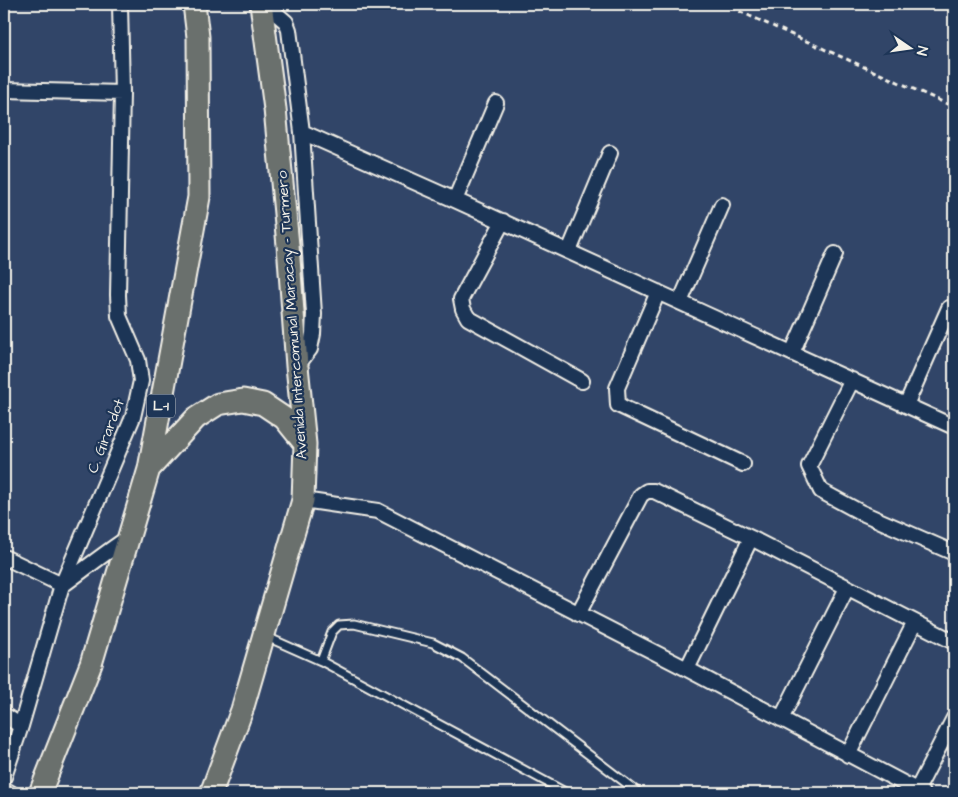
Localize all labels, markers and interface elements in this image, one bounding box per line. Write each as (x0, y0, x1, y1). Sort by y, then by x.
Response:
north arrow (886, 22, 936, 72)
text: N (911, 44, 932, 57)
street label: Avenida Intercomunal Maracay - Turmero (271, 169, 314, 460)
road number: L-1 (147, 394, 175, 418)
street label: C. Girardot (82, 396, 130, 476)

